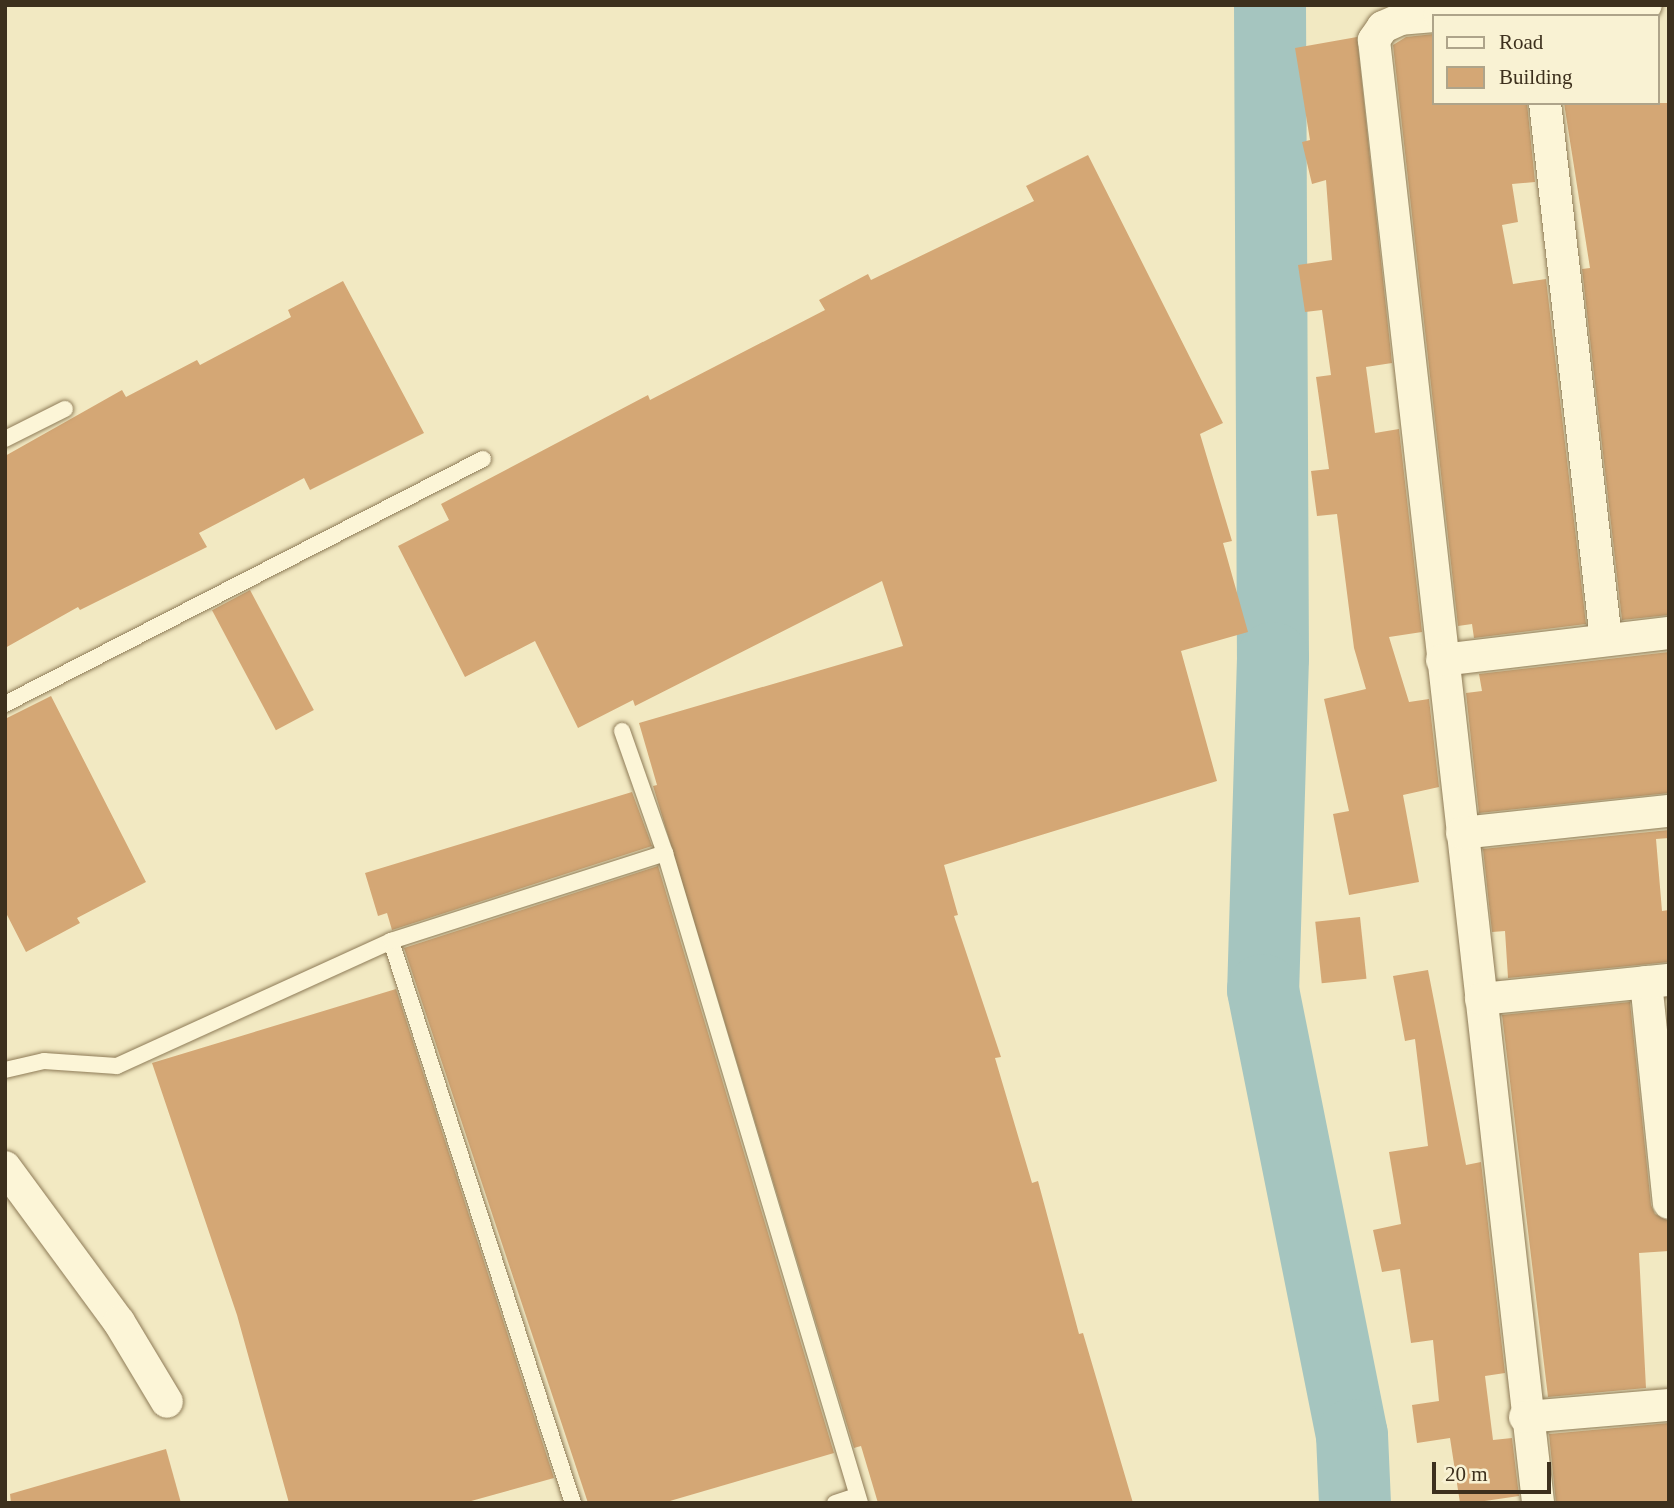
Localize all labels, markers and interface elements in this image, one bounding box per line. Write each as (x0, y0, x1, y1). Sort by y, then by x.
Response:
legend (1432, 14, 1660, 105)
text: Road (1499, 30, 1543, 54)
text: Building (1499, 65, 1573, 89)
scale bar (1436, 1448, 1555, 1492)
text: 20 m (1445, 1462, 1488, 1486)

